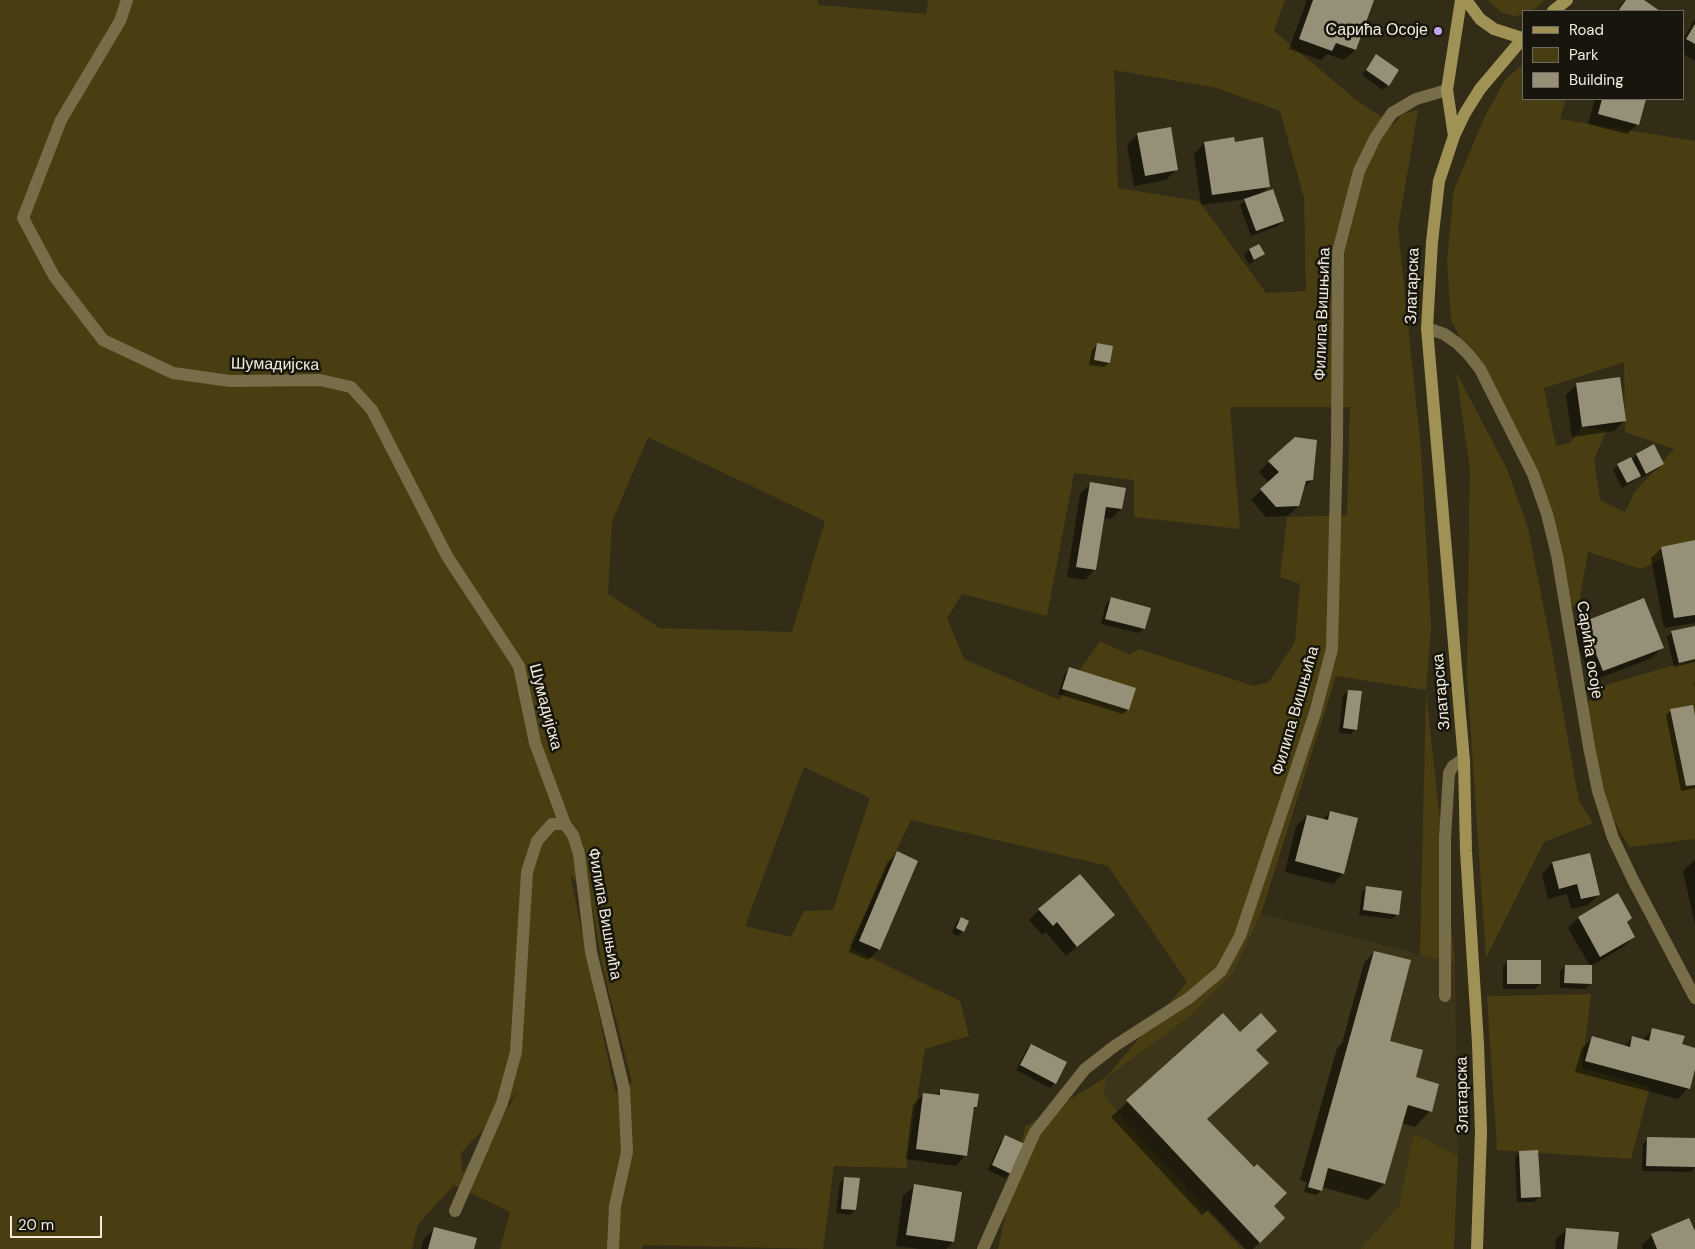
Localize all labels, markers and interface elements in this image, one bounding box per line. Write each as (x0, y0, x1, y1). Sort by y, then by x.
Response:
legend (1522, 10, 1685, 100)
text: Road (1569, 20, 1604, 40)
place label: Сарића Осоје (1326, 21, 1428, 41)
marker: Сарића Осоје (1432, 25, 1444, 37)
text: Park (1569, 45, 1599, 65)
text: Building (1569, 70, 1624, 90)
street label: Филипа Вишњића (1311, 247, 1335, 381)
street label: Златарска (1402, 247, 1424, 325)
street label: Шумадијска (231, 355, 319, 375)
street label: Сарића осоје (1572, 600, 1606, 700)
street label: Филипа Вишњића (1268, 644, 1324, 778)
street label: Златарска (1429, 653, 1455, 731)
street label: Шумадијска (524, 662, 566, 752)
street label: Филипа Вишњића (583, 847, 625, 981)
street label: Златарска (1453, 1056, 1473, 1134)
scale bar (12, 1206, 105, 1238)
text: 20 m (18, 1215, 54, 1235)

